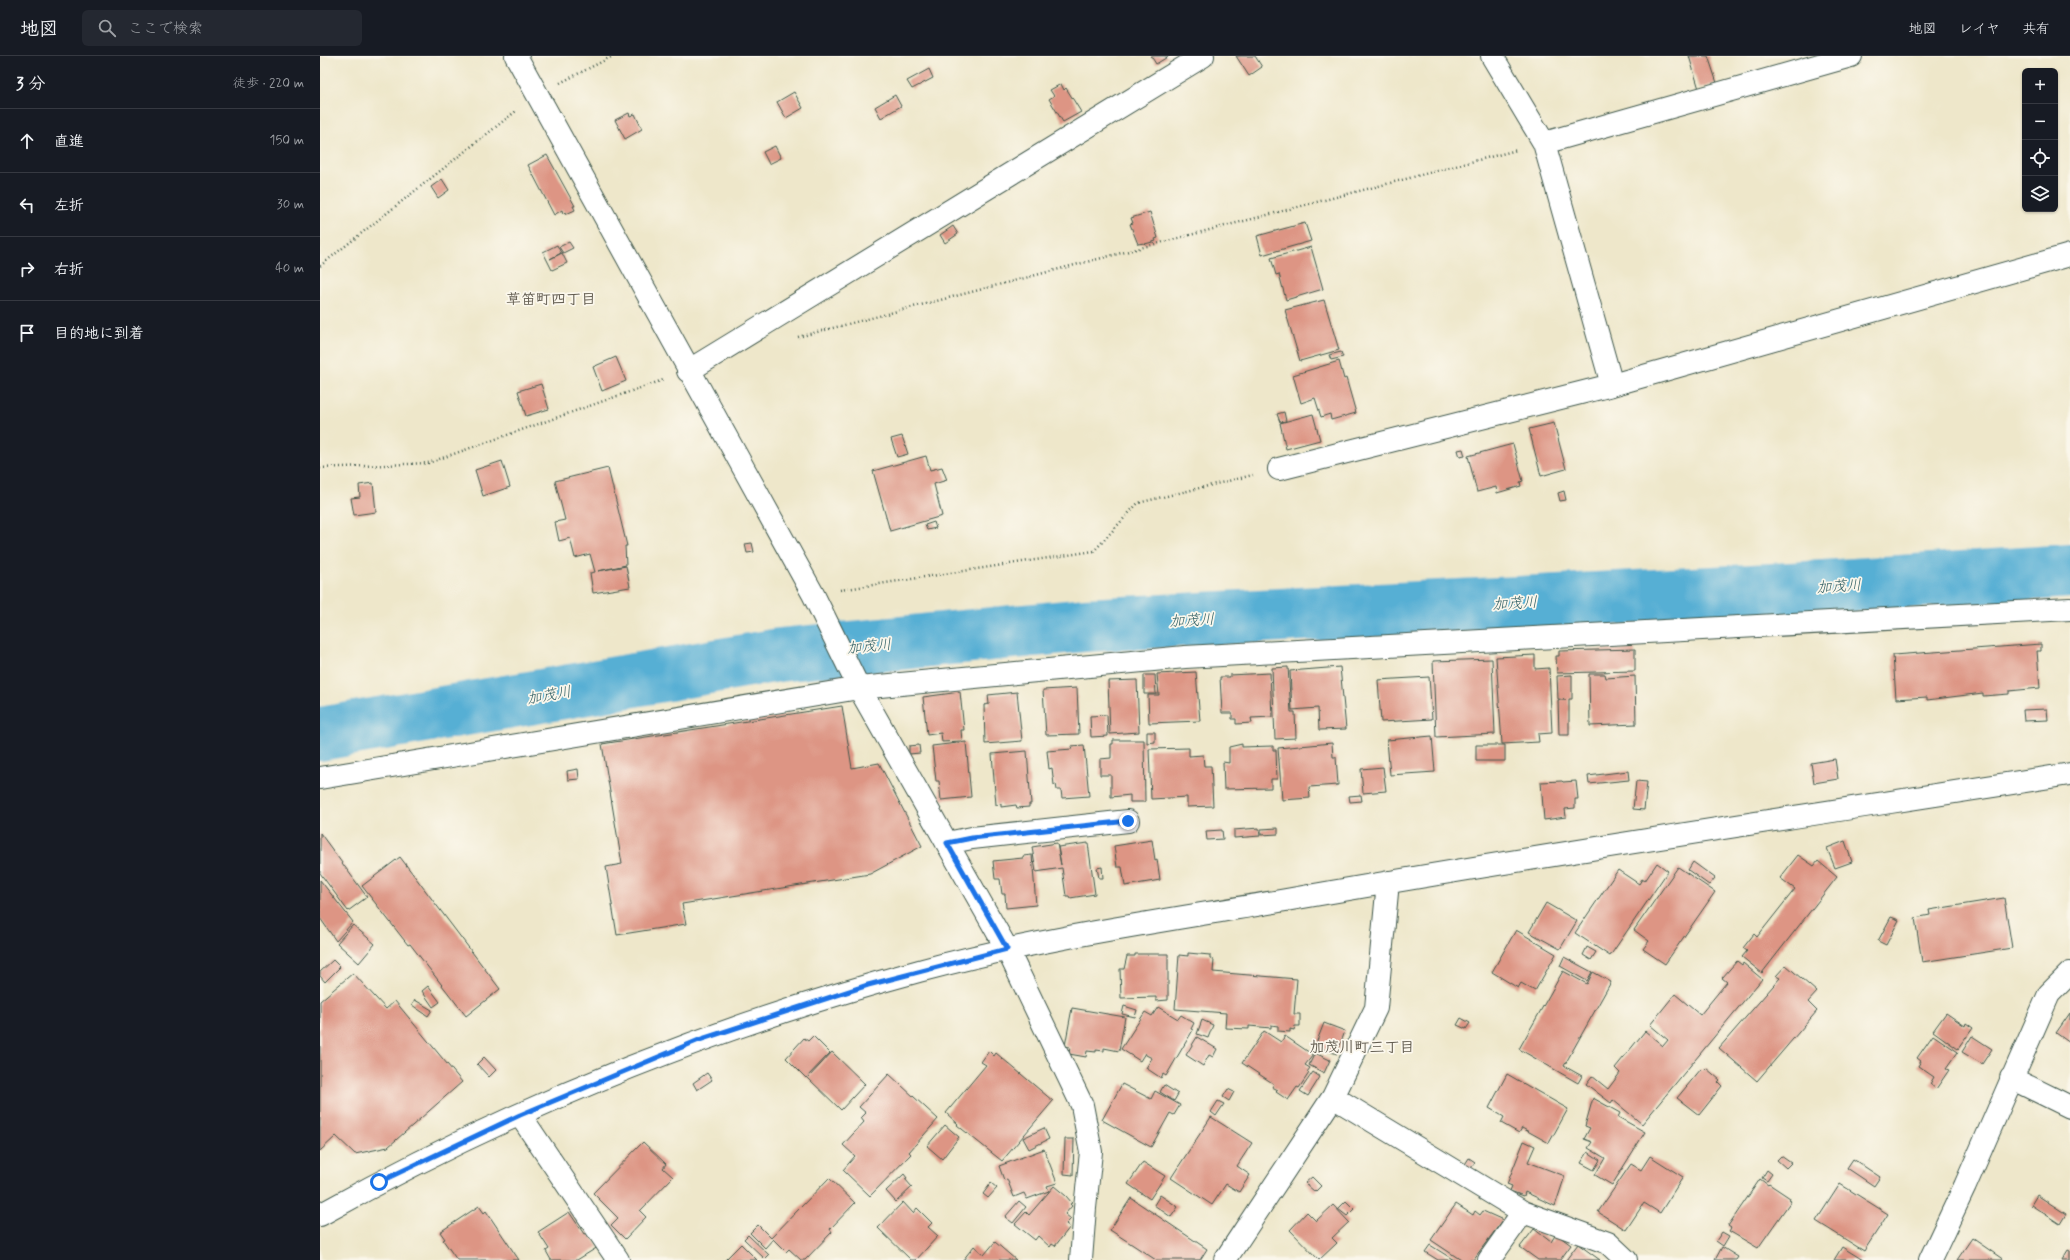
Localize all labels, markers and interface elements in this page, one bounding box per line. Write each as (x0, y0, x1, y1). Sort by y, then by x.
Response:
search box (82, 10, 362, 46)
text: 地図 (20, 17, 58, 42)
icon: search (96, 17, 118, 39)
text: ここで検索 (128, 19, 203, 39)
text: 地図 (1909, 20, 1937, 38)
text: レイヤ (1959, 20, 2000, 38)
text: 共有 (2022, 20, 2050, 38)
map controls (2022, 68, 2058, 212)
button: + (2022, 68, 2058, 104)
text: 3 分 (16, 73, 45, 95)
text: 徒歩 · 220 m (233, 75, 304, 92)
button: − (2022, 104, 2058, 140)
icon: ahead (16, 130, 38, 152)
text: 直進 (54, 132, 84, 152)
text: 150 m (270, 132, 304, 149)
button: locate (2022, 140, 2058, 176)
button: layers (2022, 176, 2058, 212)
icon: left (16, 194, 38, 216)
text: 左折 (54, 196, 84, 216)
text: 30 m (277, 196, 304, 213)
icon: right (16, 258, 38, 280)
text: 右折 (54, 260, 84, 280)
text: 40 m (275, 260, 304, 277)
district label: 草笛町四丁目 (506, 290, 596, 310)
icon: arrive (16, 322, 38, 344)
text: 目的地に到着 (54, 324, 144, 344)
water label: 加茂川 (1816, 575, 1862, 599)
water label: 加茂川 (1492, 593, 1538, 615)
water label: 加茂川 (1169, 610, 1215, 632)
water label: 加茂川 (846, 635, 893, 659)
water label: 加茂川 (525, 682, 573, 710)
route end (1119, 812, 1137, 830)
district label: 加茂川町三丁目 (1309, 1038, 1415, 1058)
route start (370, 1173, 388, 1191)

